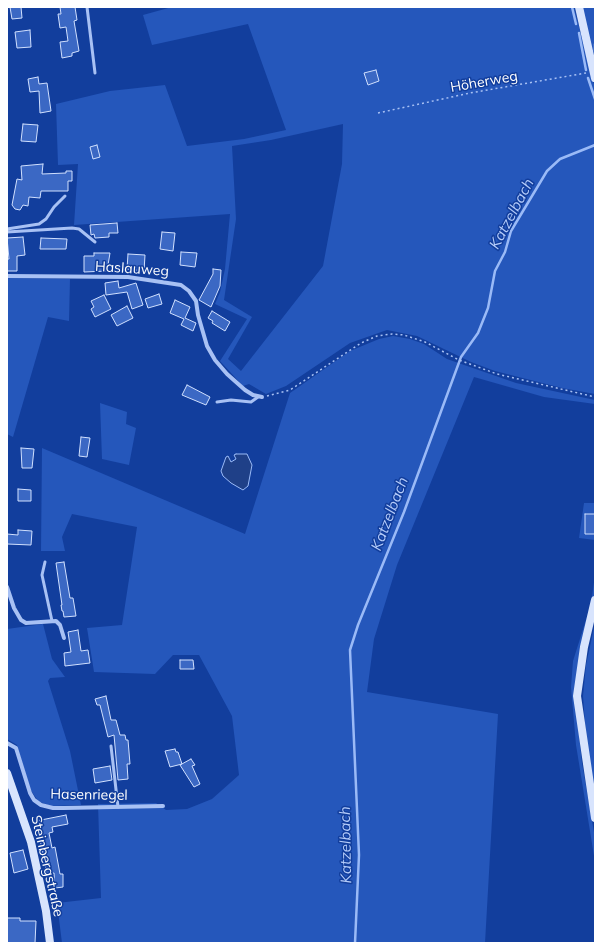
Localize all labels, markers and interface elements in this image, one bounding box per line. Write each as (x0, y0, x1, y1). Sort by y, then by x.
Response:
street label: Höherweg (449, 68, 519, 96)
water label: Katzelbach (486, 176, 538, 252)
street label: Haslauweg (95, 258, 169, 280)
water label: Katzelbach (368, 475, 412, 553)
street label: Hasenriegel (50, 786, 128, 804)
water label: Katzelbach (336, 806, 356, 884)
street label: Steinbergstraße (27, 814, 67, 918)

